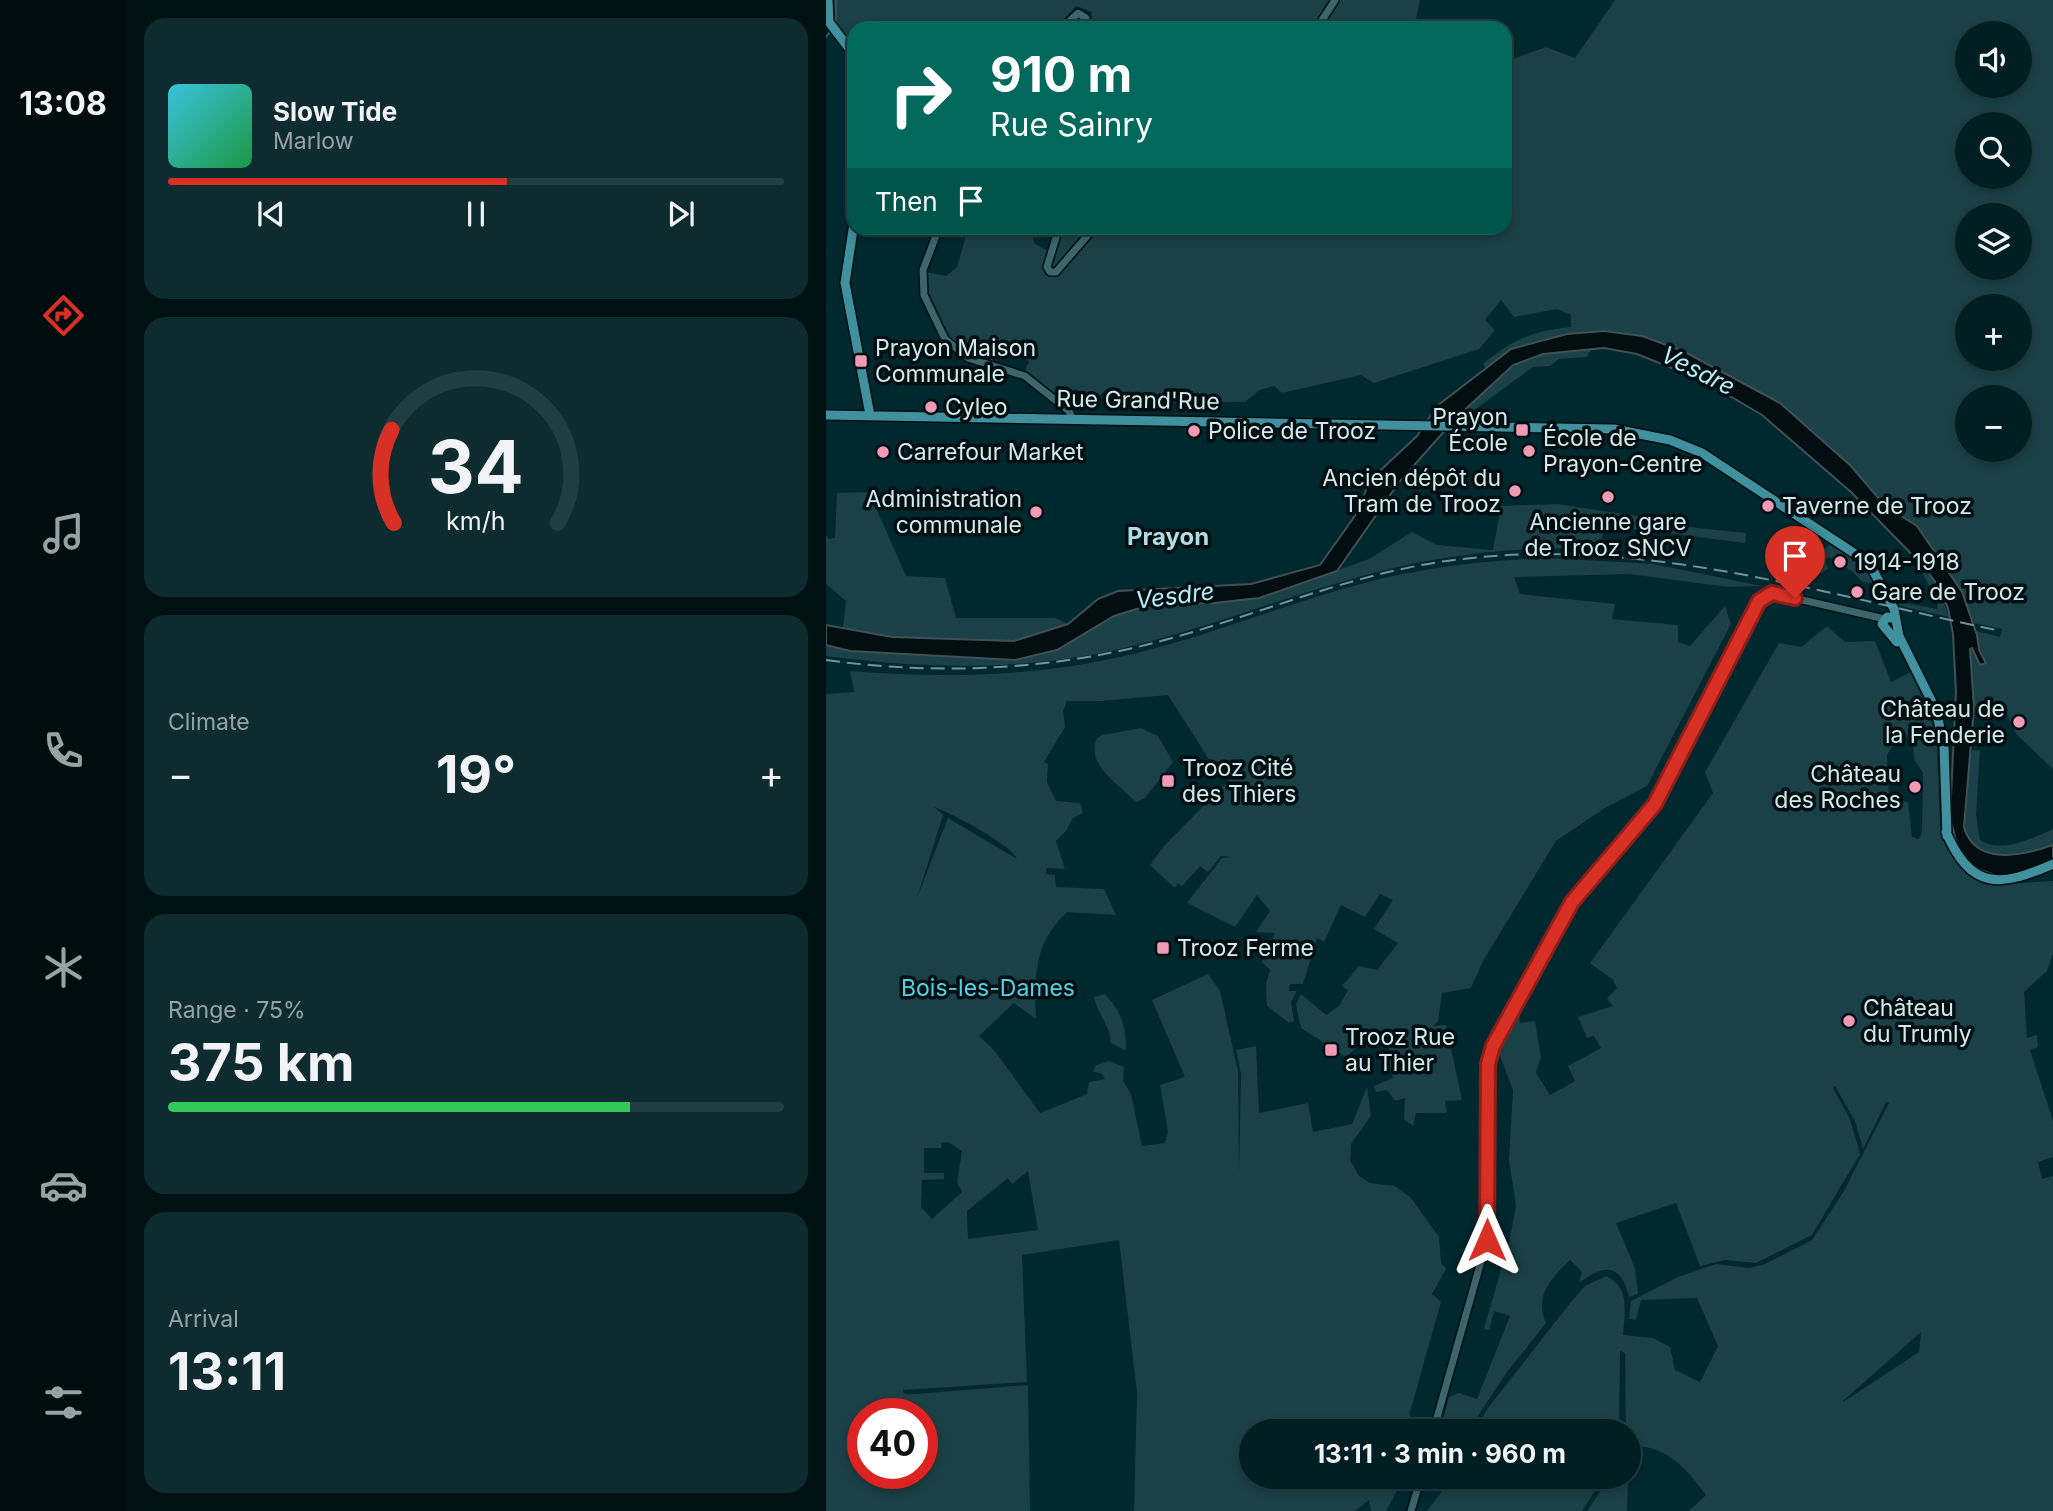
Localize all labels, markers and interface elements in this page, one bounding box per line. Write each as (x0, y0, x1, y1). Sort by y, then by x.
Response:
map controls (1955, 21, 2032, 462)
button: sound (1955, 21, 2032, 98)
text: 910 m (990, 45, 1132, 104)
icon: right (875, 49, 966, 140)
text: 13:08 (19, 84, 107, 123)
text: Slow Tide (273, 96, 397, 127)
text: Rue Sainry (990, 105, 1153, 144)
button: search (1955, 112, 2032, 189)
text: Marlow (273, 127, 353, 155)
icon: arrive (952, 182, 990, 220)
text: Then (875, 186, 938, 217)
icon: previous (252, 195, 290, 233)
icon: pause (457, 195, 495, 233)
icon: next (662, 195, 700, 233)
button: layers (1955, 203, 2032, 280)
icon: directions (39, 291, 88, 340)
button: + (1955, 294, 2032, 371)
place label: Prayon Maison Communale (875, 334, 1036, 388)
water label: Vesdre (1656, 340, 1740, 401)
marker: Prayon Maison Communale (853, 353, 869, 369)
street label: Rue Grand'Rue (1056, 385, 1220, 415)
button: − (1955, 385, 2032, 462)
place label: Cyleo (945, 393, 1008, 421)
marker: Cyleo (923, 399, 939, 415)
place label: Prayon École (1432, 403, 1508, 457)
place label: Police de Trooz (1208, 417, 1376, 445)
text: 34 (428, 422, 524, 511)
marker: Prayon École (1514, 422, 1530, 438)
marker: Police de Trooz (1186, 423, 1202, 439)
place label: École de Prayon-Centre (1543, 424, 1702, 478)
place label: Carrefour Market (897, 438, 1084, 466)
marker: École de Prayon-Centre (1521, 443, 1537, 459)
marker: Carrefour Market (875, 444, 891, 460)
place label: Ancien dépôt du Tram de Trooz (1322, 464, 1501, 518)
marker: Ancien dépôt du Tram de Trooz (1507, 483, 1523, 499)
place label: Administration communale (865, 485, 1022, 539)
marker: Ancienne gare de Trooz SNCV (1600, 489, 1616, 505)
place label: Taverne de Trooz (1782, 492, 1972, 520)
marker: Taverne de Trooz (1760, 498, 1776, 514)
marker: Administration communale (1028, 504, 1044, 520)
text: km/h (446, 506, 506, 536)
place label: Ancienne gare de Trooz SNCV (1525, 508, 1692, 562)
icon: music (39, 509, 88, 558)
district label: Prayon (1127, 522, 1209, 551)
pin (1765, 526, 1825, 598)
icon: arrive (1776, 537, 1814, 575)
place label: 1914-1918 (1854, 548, 1960, 576)
marker: 1914-1918 (1832, 554, 1848, 570)
water label: Vesdre (1134, 576, 1216, 615)
place label: Gare de Trooz (1871, 578, 2025, 606)
marker: Gare de Trooz (1849, 584, 1865, 600)
place label: Château de la Fenderie (1880, 695, 2005, 749)
text: Climate (168, 708, 250, 736)
marker: Château de la Fenderie (2011, 714, 2027, 730)
icon: phone (39, 726, 88, 775)
text: 19° (436, 743, 516, 806)
text: − (168, 751, 193, 797)
text: + (759, 751, 784, 797)
place label: Trooz Cité des Thiers (1182, 754, 1296, 808)
place label: Château des Roches (1774, 760, 1901, 814)
marker: Trooz Cité des Thiers (1160, 773, 1176, 789)
marker: Château des Roches (1907, 779, 1923, 795)
place label: Trooz Ferme (1177, 934, 1314, 962)
marker: Trooz Ferme (1155, 940, 1171, 956)
icon: climate (39, 943, 88, 992)
park label: Bois-les-Dames (901, 974, 1075, 1002)
place label: Château du Trumly (1863, 994, 1972, 1048)
text: Range · 75% (168, 996, 306, 1024)
marker: Château du Trumly (1841, 1013, 1857, 1029)
place label: Trooz Rue au Thier (1345, 1023, 1455, 1077)
text: 375 km (168, 1031, 354, 1094)
marker: Trooz Rue au Thier (1323, 1042, 1339, 1058)
icon: car (39, 1161, 88, 1210)
position arrow (1450, 1203, 1524, 1277)
text: Arrival (168, 1305, 239, 1333)
text: 13:11 (168, 1340, 286, 1403)
icon: filters (39, 1378, 88, 1427)
speed limit sign: 40 (847, 1398, 938, 1489)
text: 13:11 · 3 min · 960 m (1314, 1438, 1566, 1469)

